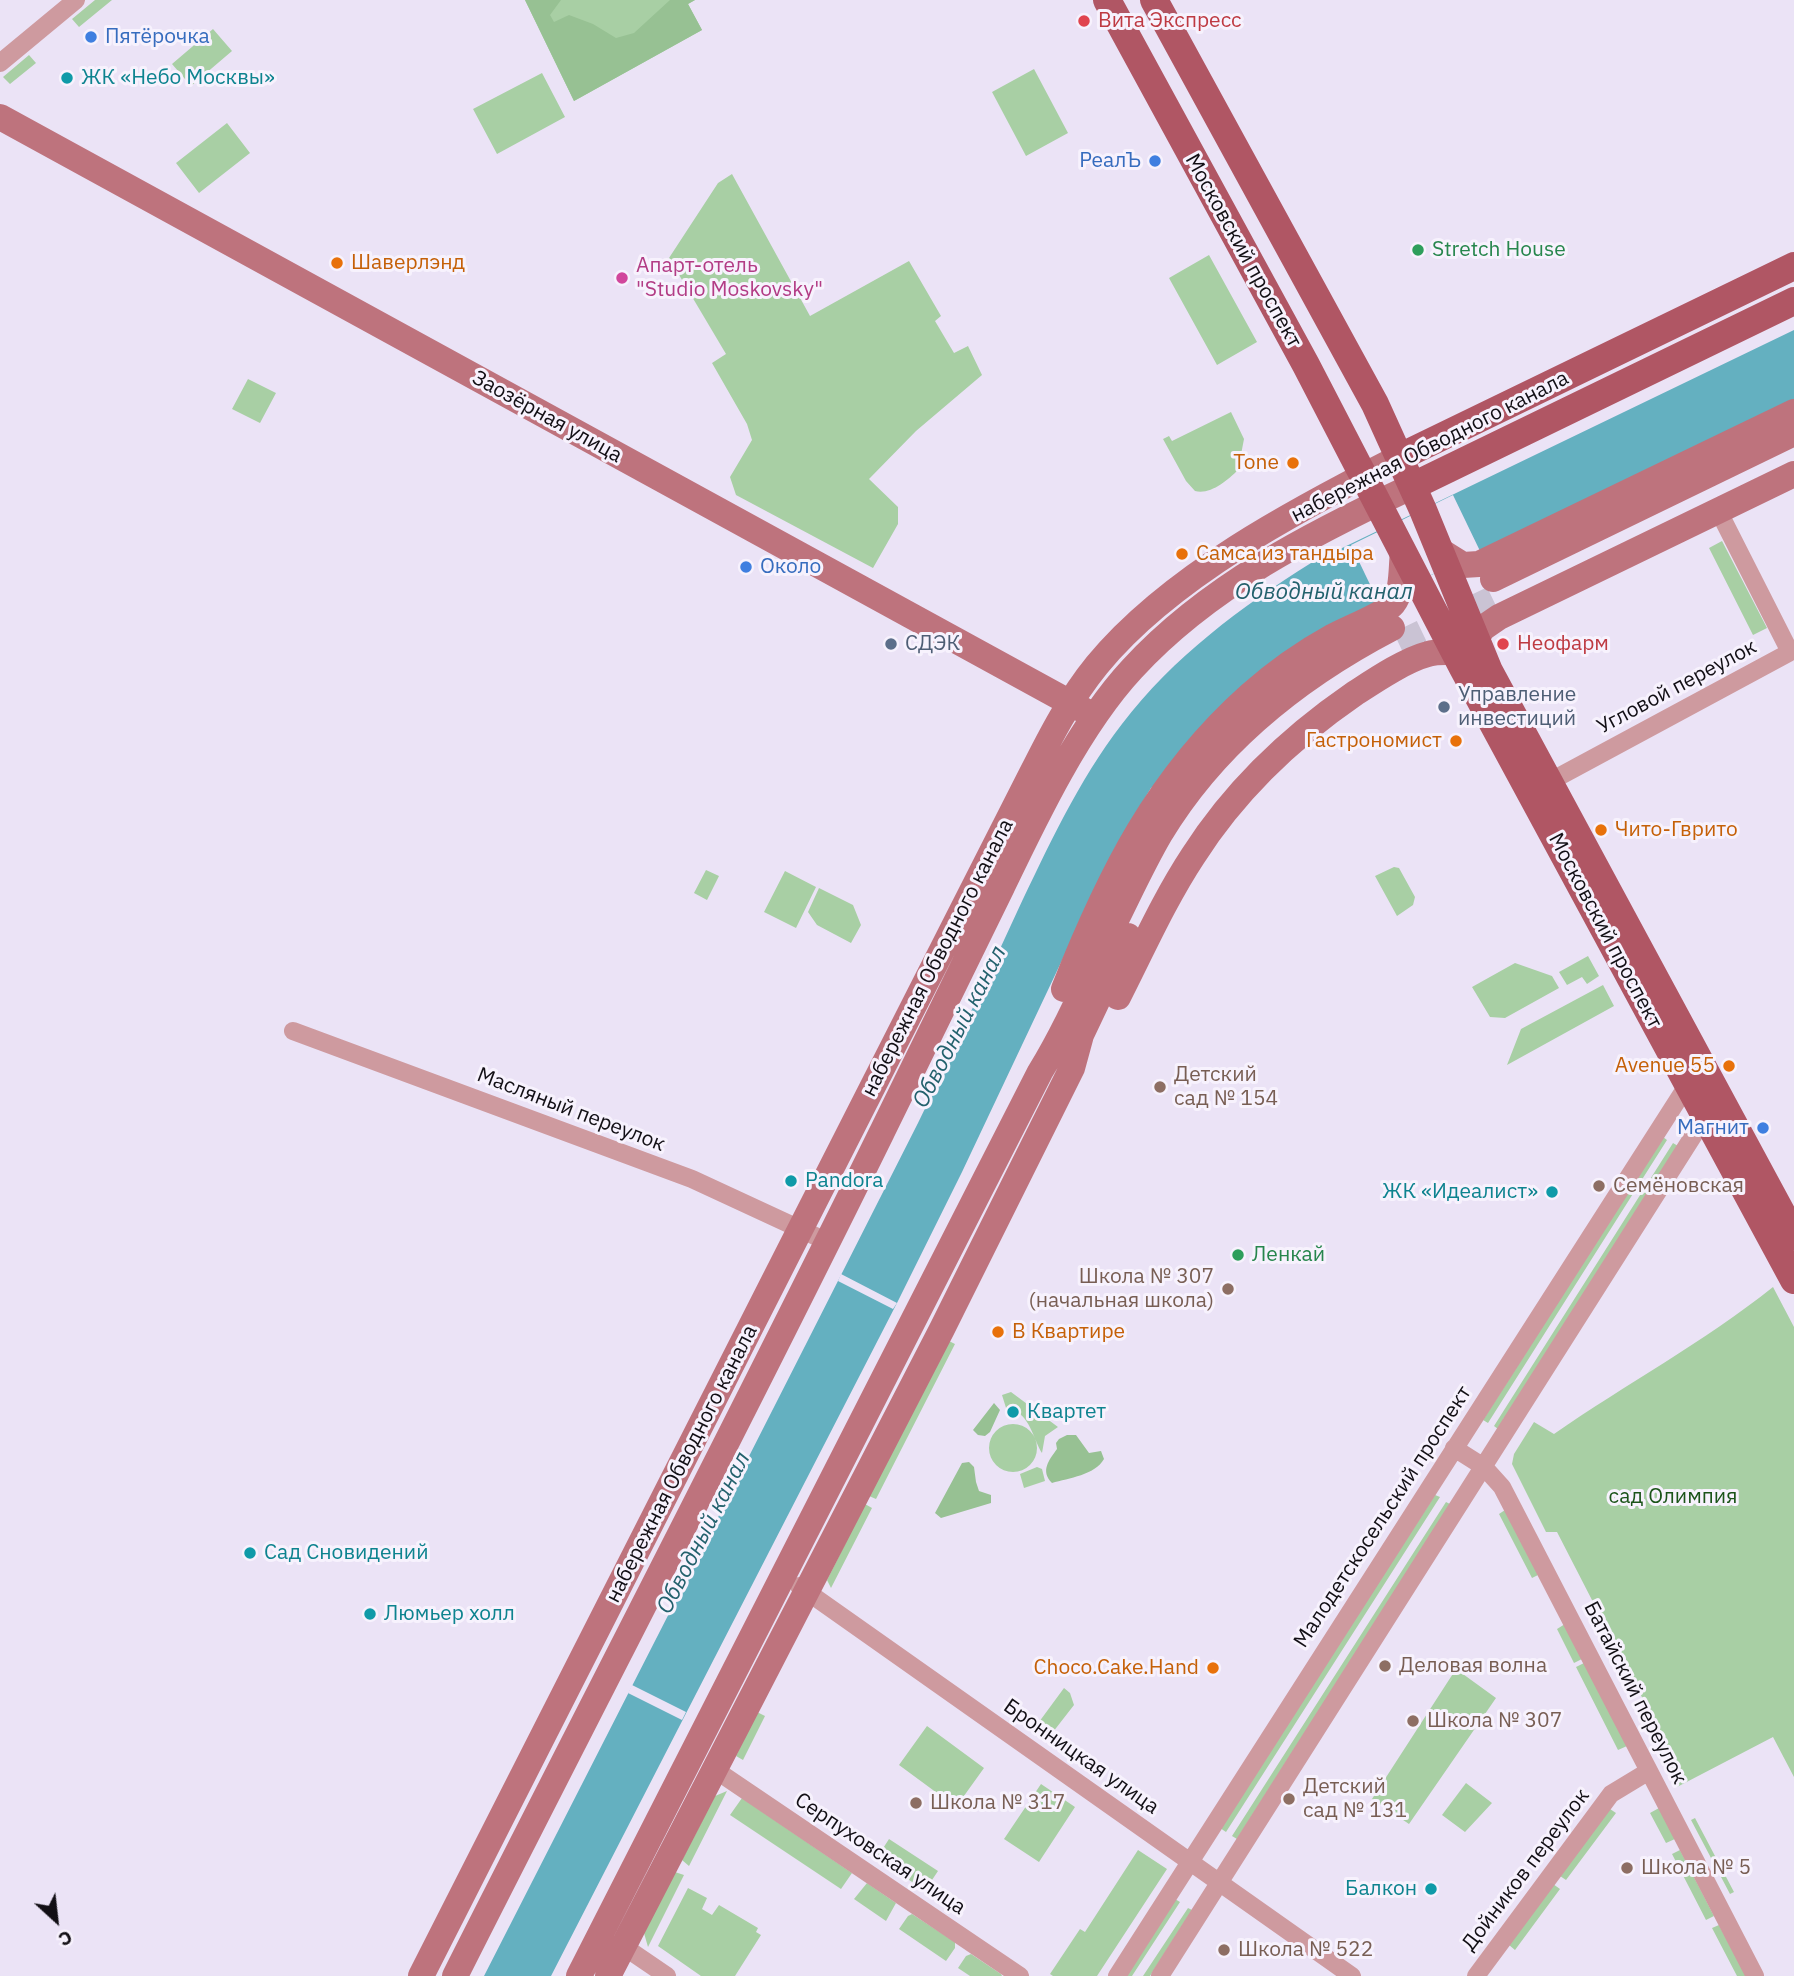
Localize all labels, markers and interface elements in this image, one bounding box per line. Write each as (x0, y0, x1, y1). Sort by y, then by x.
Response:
place label: Вита Экспресс (1098, 8, 1242, 34)
marker: Вита Экспресс (1076, 13, 1092, 29)
place label: Пятёрочка (105, 24, 210, 50)
marker: Пятёрочка (83, 29, 99, 45)
place label: ЖК «Небо Москвы» (81, 65, 275, 91)
marker: ЖК «Небо Москвы» (59, 70, 75, 86)
place label: РеалЪ (1079, 148, 1141, 174)
street label: Московский проспект (1179, 150, 1307, 352)
marker: РеалЪ (1147, 153, 1163, 169)
place label: Stretch House (1432, 237, 1566, 263)
marker: Stretch House (1410, 242, 1426, 258)
place label: Шаверлэнд (351, 250, 465, 276)
place label: Апарт-отель "Studio Moskovsky" (636, 253, 823, 303)
marker: Шаверлэнд (329, 255, 345, 271)
marker: Апарт-отель "Studio Moskovsky" (614, 270, 630, 286)
street label: Заозёрная улица (468, 365, 626, 469)
street label: набережная Обводного канала (1287, 366, 1573, 528)
place label: Tone (1233, 450, 1279, 476)
marker: Tone (1285, 455, 1301, 471)
place label: Самса из тандыра (1196, 541, 1374, 567)
marker: Самса из тандыра (1174, 546, 1190, 562)
place label: Около (760, 554, 821, 580)
marker: Около (738, 559, 754, 575)
water label: Обводный канал (1235, 578, 1413, 606)
place label: СДЭК (905, 631, 960, 657)
place label: Неофарм (1517, 631, 1609, 657)
street label: Угловой переулок (1593, 634, 1761, 740)
marker: СДЭК (883, 636, 899, 652)
marker: Неофарм (1495, 636, 1511, 652)
place label: Управление инвестиций (1458, 682, 1576, 732)
marker: Управление инвестиций (1436, 699, 1452, 715)
place label: Гастрономист (1306, 728, 1442, 754)
marker: Гастрономист (1448, 733, 1464, 749)
street label: набережная Обводного канала (857, 815, 1019, 1101)
place label: Чито-Гврито (1615, 817, 1738, 843)
marker: Чито-Гврито (1593, 822, 1609, 838)
street label: Московский проспект (1543, 829, 1667, 1033)
water label: Обводный канал (907, 941, 1013, 1113)
place label: Avenue 55 (1615, 1053, 1715, 1079)
marker: Avenue 55 (1721, 1058, 1737, 1074)
place label: Детский сад № 154 (1174, 1062, 1278, 1112)
street label: Масляный переулок (473, 1063, 669, 1157)
marker: Детский сад № 154 (1152, 1079, 1168, 1095)
place label: Магнит (1677, 1115, 1749, 1141)
marker: Магнит (1755, 1120, 1771, 1136)
place label: Pandora (805, 1168, 883, 1194)
marker: Pandora (783, 1173, 799, 1189)
place label: Семёновская (1613, 1173, 1744, 1199)
marker: Семёновская (1591, 1178, 1607, 1194)
place label: ЖК «Идеалист» (1382, 1179, 1538, 1205)
marker: ЖК «Идеалист» (1544, 1184, 1560, 1200)
place label: Ленкай (1252, 1242, 1325, 1268)
marker: Ленкай (1230, 1247, 1246, 1263)
place label: Школа № 307 (начальная школа) (1029, 1264, 1214, 1314)
marker: Школа № 307 (начальная школа) (1220, 1281, 1236, 1297)
place label: В Квартире (1012, 1319, 1125, 1345)
street label: набережная Обводного канала (601, 1321, 763, 1607)
marker: В Квартире (990, 1324, 1006, 1340)
street label: Малодетскосельский проспект (1289, 1381, 1477, 1653)
place label: Квартет (1027, 1399, 1106, 1425)
marker: Квартет (1005, 1404, 1021, 1420)
water label: Обводный канал (651, 1447, 757, 1619)
park label: сад Олимпия (1609, 1484, 1737, 1510)
place label: Сад Сновидений (264, 1540, 429, 1566)
marker: Сад Сновидений (242, 1545, 258, 1561)
street label: Батайский переулок (1578, 1597, 1692, 1789)
place label: Люмьер холл (384, 1601, 515, 1627)
marker: Люмьер холл (362, 1606, 378, 1622)
place label: Деловая волна (1399, 1653, 1547, 1679)
place label: Choco.Cake.Hand (1033, 1655, 1199, 1681)
marker: Деловая волна (1377, 1658, 1393, 1674)
marker: Choco.Cake.Hand (1205, 1660, 1221, 1676)
street label: Бронницкая улица (998, 1694, 1164, 1820)
place label: Школа № 307 (1427, 1708, 1562, 1734)
marker: Школа № 307 (1405, 1713, 1421, 1729)
place label: Детский сад № 131 (1303, 1774, 1407, 1824)
street label: Дойников переулок (1457, 1784, 1595, 1956)
street label: Серпуховская улица (790, 1787, 970, 1921)
place label: Школа № 317 (930, 1790, 1065, 1816)
marker: Детский сад № 131 (1281, 1791, 1297, 1807)
marker: Школа № 317 (908, 1795, 924, 1811)
place label: Школа № 5 (1641, 1855, 1751, 1881)
marker: Школа № 5 (1619, 1860, 1635, 1876)
place label: Балкон (1345, 1876, 1417, 1902)
marker: Балкон (1423, 1881, 1439, 1897)
north arrow (21, 1885, 91, 1955)
text: С (55, 1925, 76, 1952)
place label: Школа № 522 (1238, 1937, 1373, 1963)
marker: Школа № 522 (1216, 1942, 1232, 1958)

